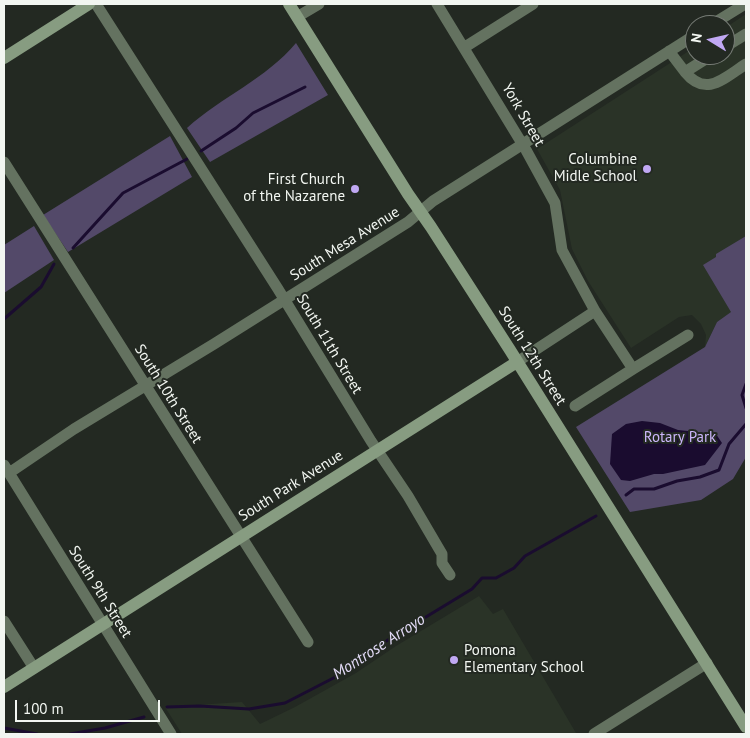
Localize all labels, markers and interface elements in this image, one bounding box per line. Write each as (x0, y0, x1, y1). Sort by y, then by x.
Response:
north arrow (685, 15, 735, 65)
text: N (687, 32, 706, 44)
street label: York Street (498, 80, 548, 150)
place label: Columbine Midle School (554, 151, 637, 186)
marker: Columbine Midle School (641, 163, 653, 175)
place label: First Church of the Nazarene (243, 171, 345, 206)
marker: First Church of the Nazarene (349, 183, 361, 195)
street label: South Mesa Avenue (287, 203, 403, 285)
street label: South 11th Street (292, 291, 366, 397)
street label: South 12th Street (494, 303, 570, 409)
street label: South 10th Street (130, 341, 206, 447)
park label: Rotary Park (644, 429, 716, 447)
street label: South Park Avenue (235, 447, 347, 525)
street label: South 9th Street (65, 543, 135, 641)
water label: Montrose Arroyo (329, 610, 429, 684)
place label: Pomona Elementary School (464, 642, 584, 677)
marker: Pomona Elementary School (448, 654, 460, 666)
scale bar (18, 690, 162, 722)
text: 100 m (23, 699, 64, 718)

